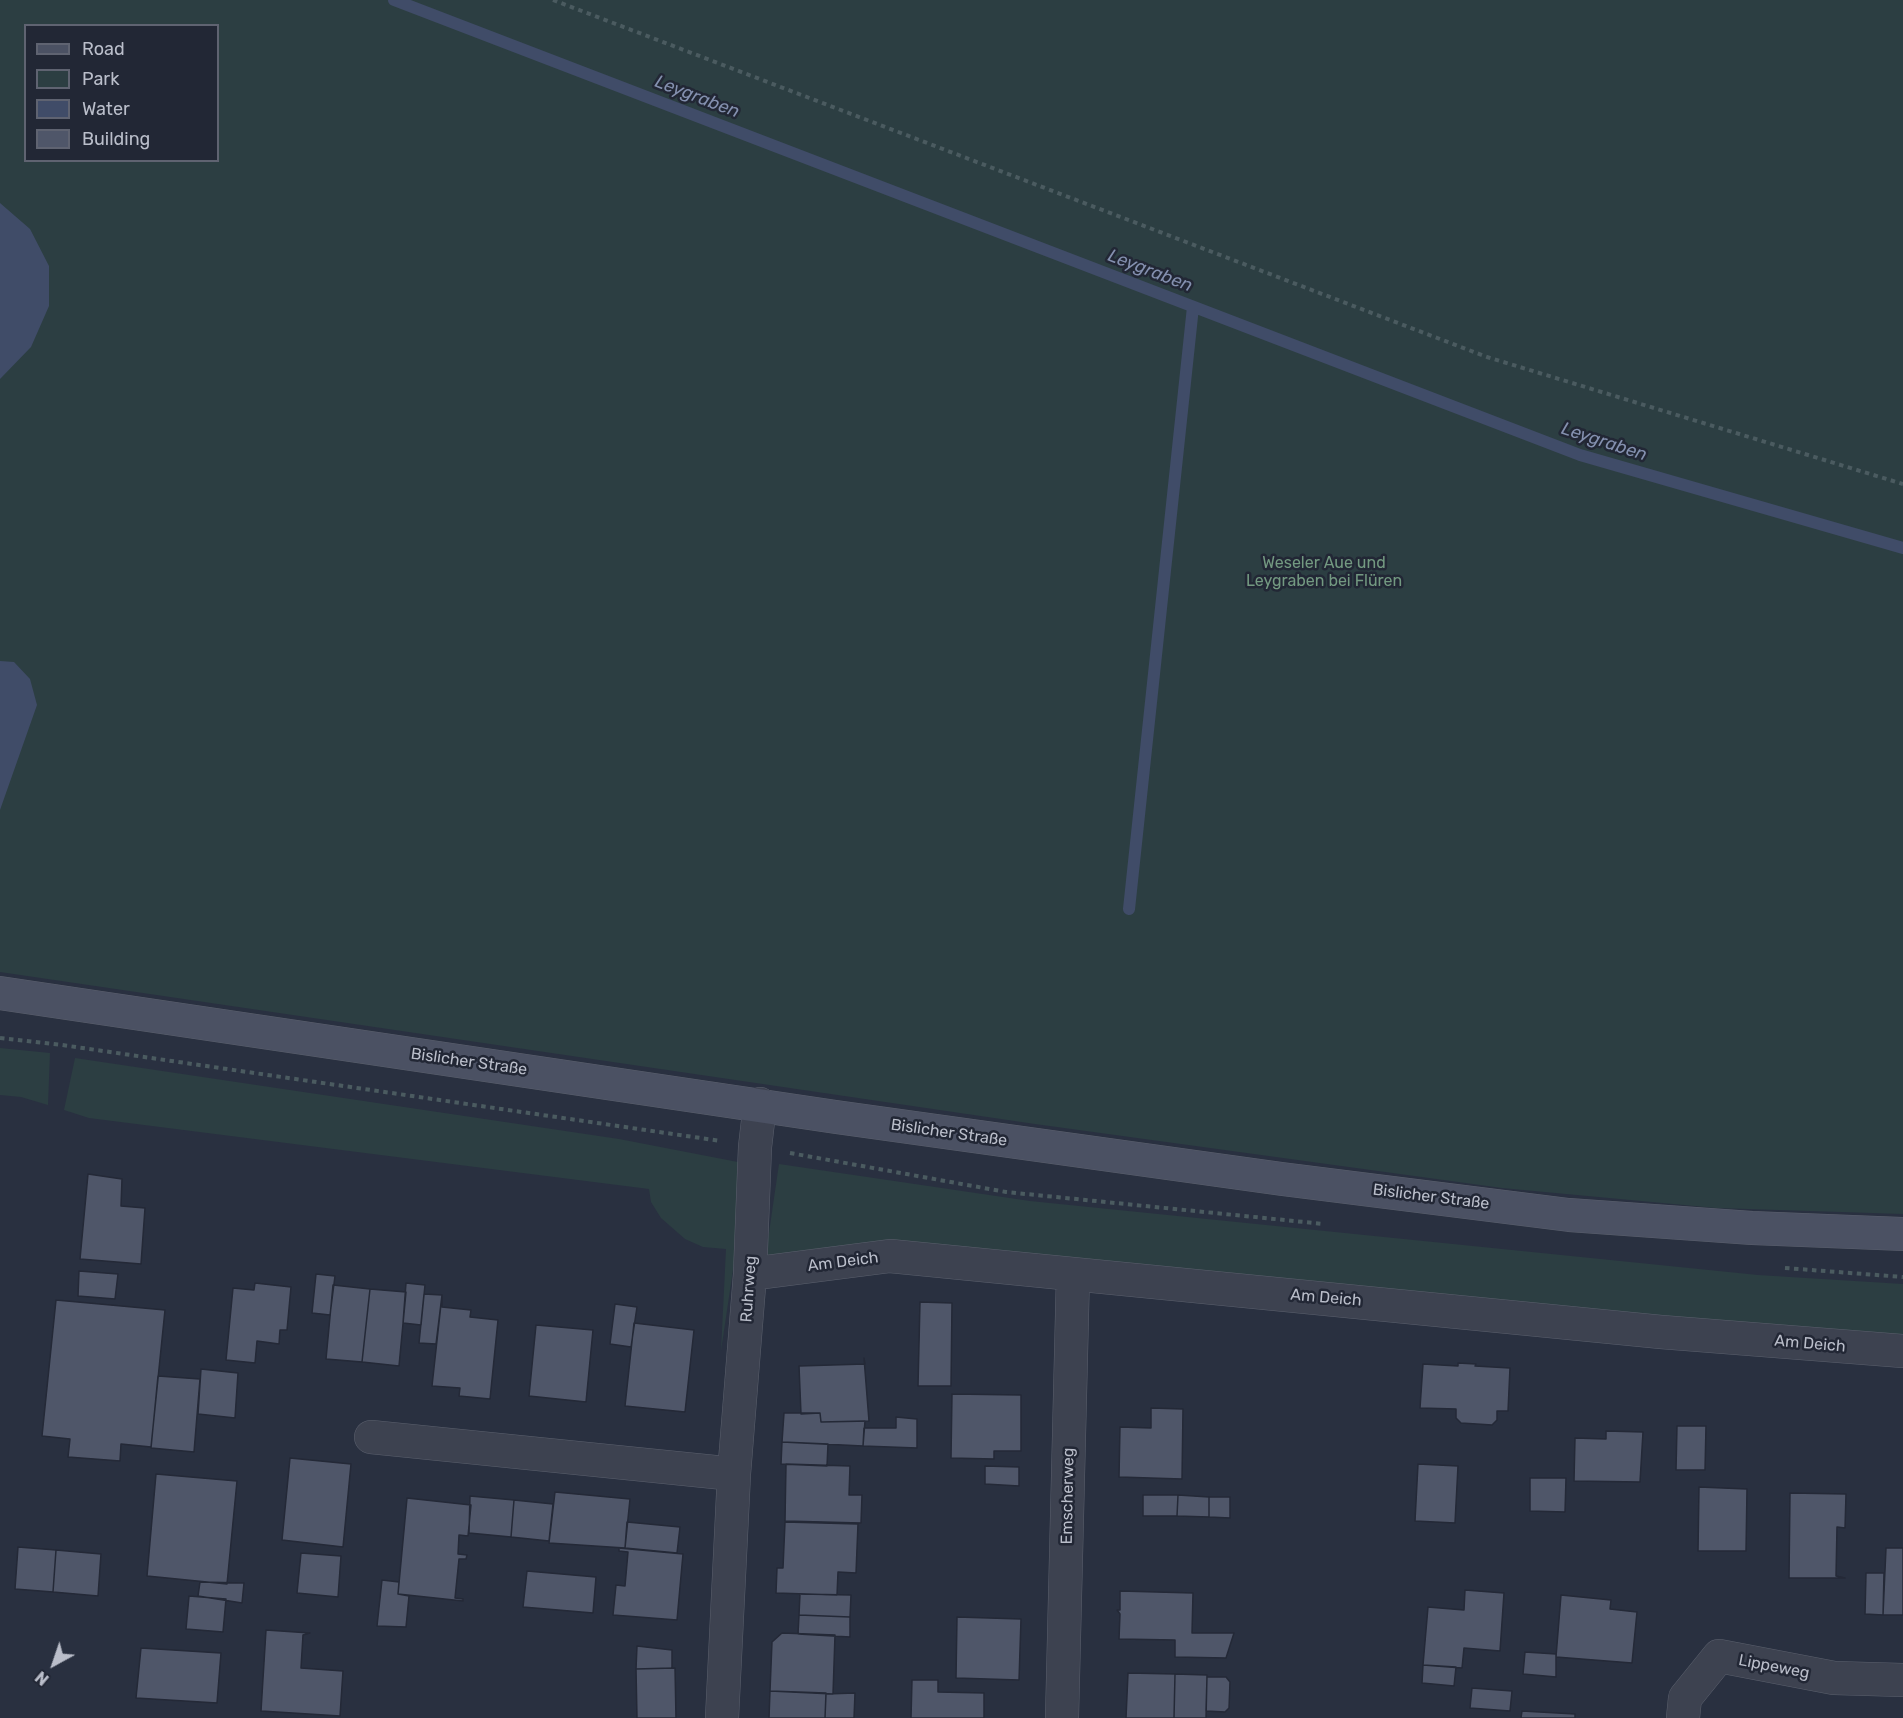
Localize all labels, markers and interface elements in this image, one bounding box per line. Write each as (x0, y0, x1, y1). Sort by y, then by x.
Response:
legend (24, 24, 219, 162)
text: Road (82, 38, 125, 60)
text: Park (82, 68, 119, 90)
water label: Leygraben (652, 71, 742, 123)
text: Water (82, 98, 130, 120)
text: Building (82, 128, 150, 150)
water label: Leygraben (1105, 245, 1195, 297)
water label: Leygraben (1558, 418, 1650, 466)
park label: Weseler Aue und Leygraben bei Flüren (1246, 553, 1402, 591)
street label: Bislicher Straße (410, 1044, 528, 1080)
street label: Bislicher Straße (890, 1115, 1008, 1151)
street label: Bislicher Straße (1372, 1180, 1490, 1214)
street label: Am Deich (806, 1248, 880, 1276)
street label: Ruhrweg (737, 1255, 761, 1323)
street label: Am Deich (1290, 1285, 1362, 1311)
street label: Am Deich (1774, 1331, 1846, 1357)
street label: Emscherweg (1058, 1447, 1078, 1545)
north arrow (24, 1634, 84, 1694)
street label: Lippeweg (1737, 1651, 1811, 1683)
text: N (32, 1667, 53, 1689)

